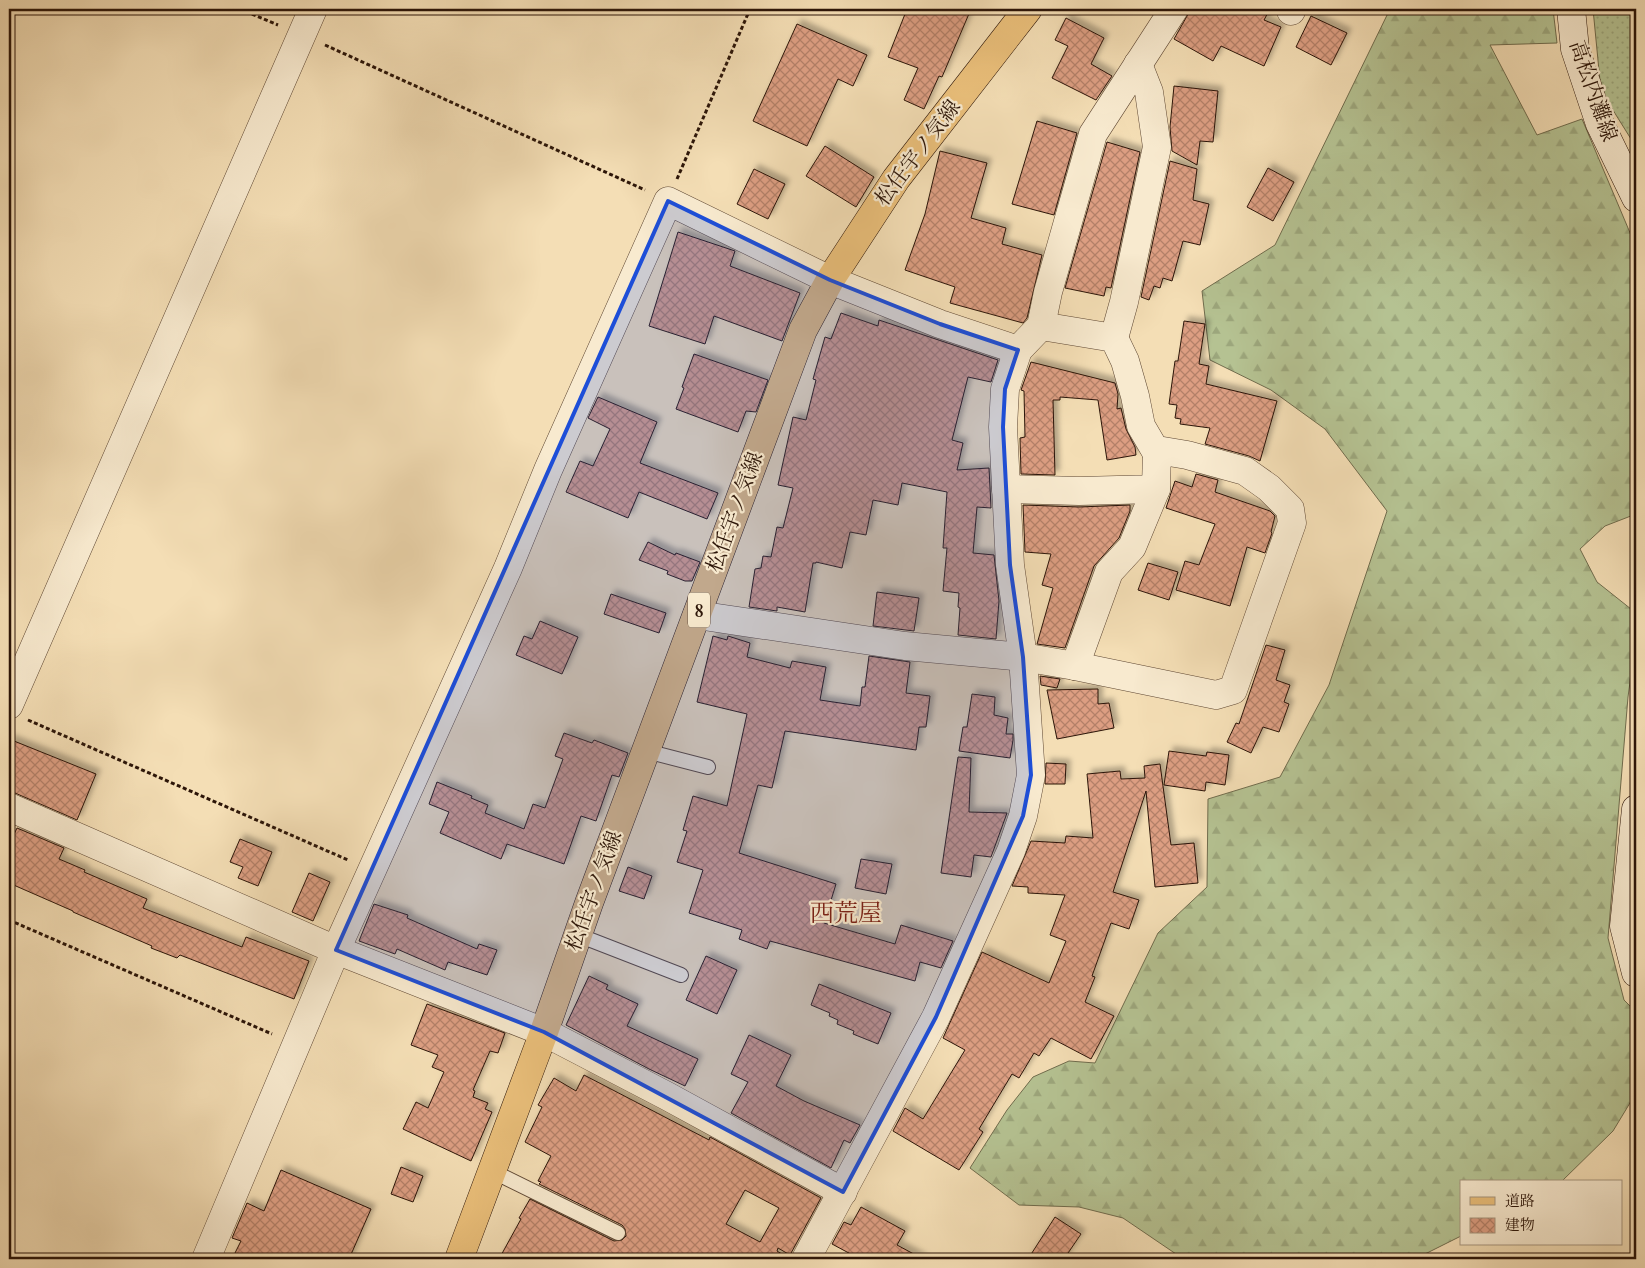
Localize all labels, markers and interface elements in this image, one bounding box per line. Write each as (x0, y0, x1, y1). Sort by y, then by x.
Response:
street label: 高松内灘線 (1562, 37, 1624, 145)
street label: 松任宇ノ気線 (869, 94, 967, 212)
street label: 松任宇ノ気線 (700, 448, 770, 576)
road number: 8 (688, 592, 710, 628)
street label: 松任宇ノ気線 (559, 827, 629, 955)
district label: 西荒屋 (810, 897, 882, 930)
legend (1460, 1180, 1622, 1246)
text: 道路 (1505, 1191, 1535, 1211)
text: 建物 (1505, 1215, 1535, 1235)

